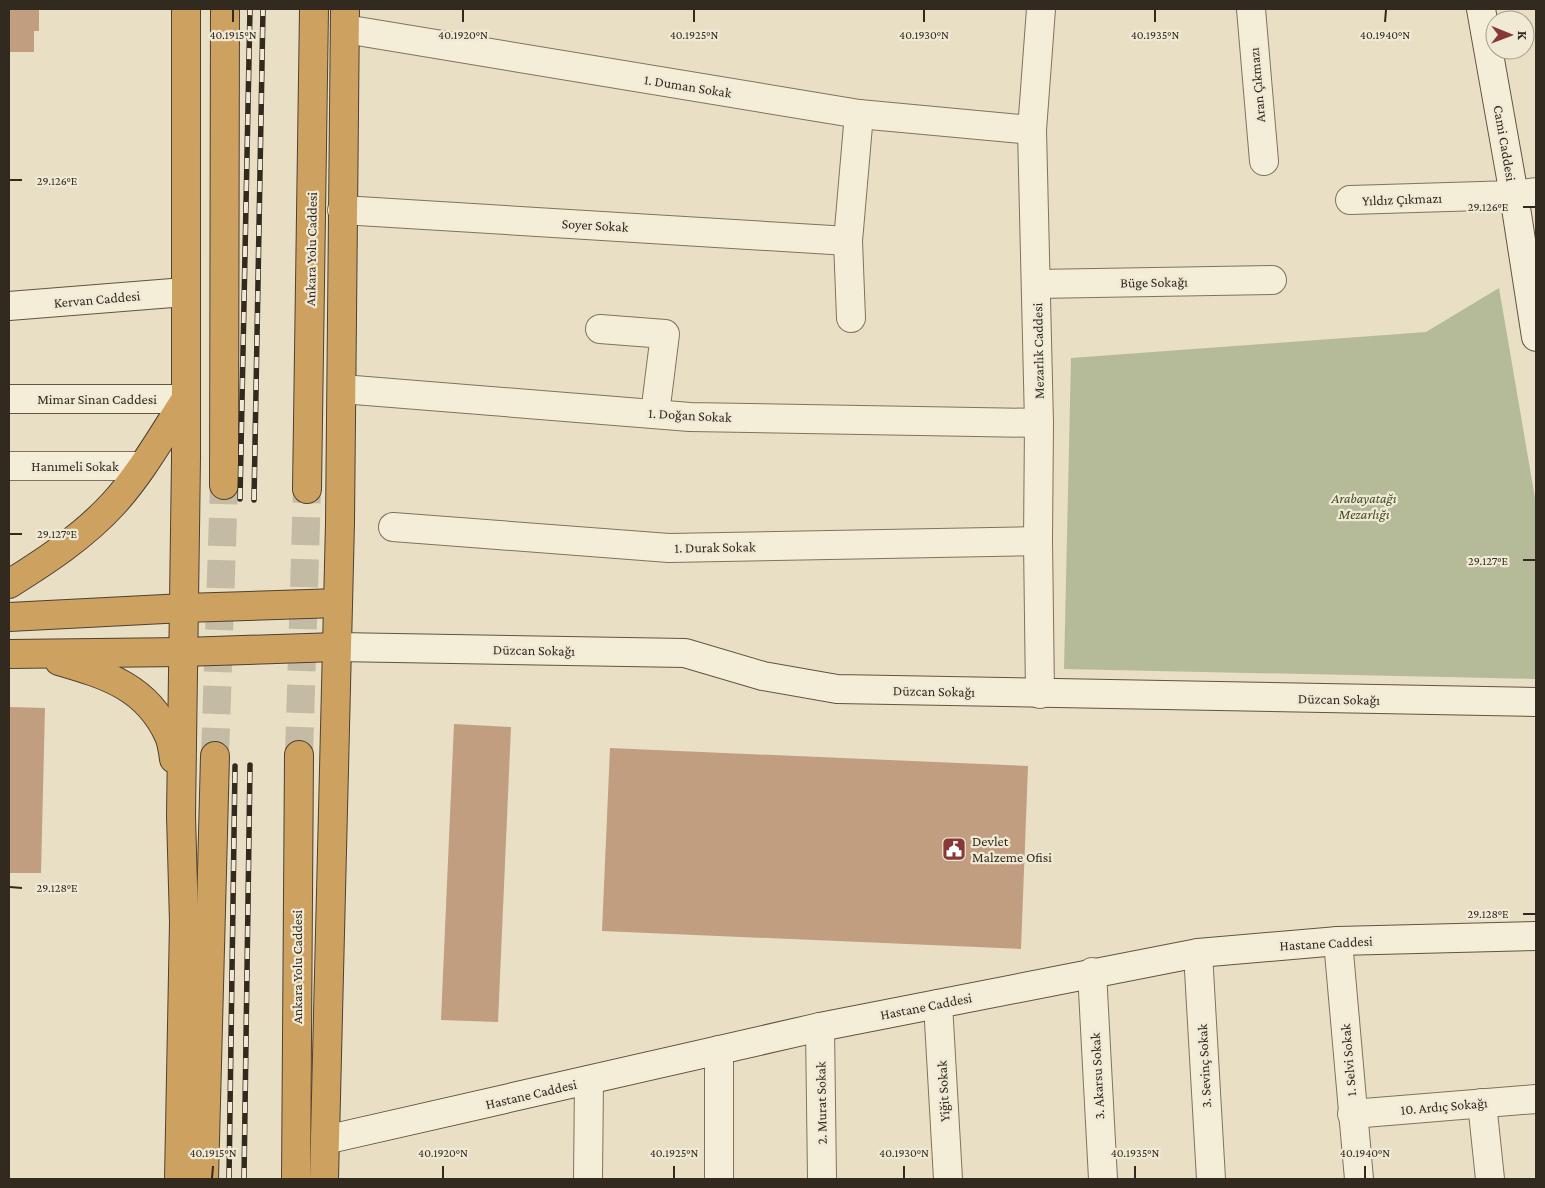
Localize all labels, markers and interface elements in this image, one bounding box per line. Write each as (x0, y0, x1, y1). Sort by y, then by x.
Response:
north arrow (1485, 10, 1535, 60)
text: 40.1915°N (209, 28, 257, 42)
text: 40.1920°N (438, 28, 488, 42)
text: 40.1925°N (670, 28, 718, 42)
text: 40.1930°N (899, 28, 949, 42)
text: 40.1935°N (1131, 28, 1179, 42)
text: 40.1940°N (1360, 28, 1410, 42)
text: K (1515, 31, 1531, 41)
street label: Aran Çıkmazı (1246, 47, 1268, 123)
street label: 1. Duman Sokak (643, 71, 733, 101)
street label: Cami Caddesi (1490, 104, 1520, 183)
text: 29.126°E (37, 174, 78, 188)
street label: Yıldız Çıkmazı (1362, 190, 1442, 208)
street label: Ankara Yolu Caddesi (302, 191, 320, 306)
text: 29.126°E (1468, 200, 1509, 214)
street label: Soyer Sokak (561, 215, 629, 235)
street label: Büge Sokağı (1120, 273, 1188, 291)
street label: Kervan Caddesi (53, 287, 141, 311)
street label: Mezarlık Caddesi (1029, 302, 1047, 399)
street label: Mimar Sinan Caddesi (37, 391, 157, 407)
street label: 1. Doğan Sokak (648, 405, 732, 425)
street label: Hanımeli Sokak (31, 458, 119, 474)
park label: Arabayatağı Mezarlığı (1330, 490, 1397, 522)
text: 29.127°E (37, 527, 78, 541)
street label: 1. Durak Sokak (674, 538, 756, 556)
text: 29.127°E (1468, 554, 1509, 568)
street label: Düzcan Sokağı (493, 641, 576, 659)
street label: Düzcan Sokağı (893, 682, 976, 700)
street label: Düzcan Sokağı (1298, 690, 1381, 708)
place label: Devlet Malzeme Ofisi (972, 833, 1052, 865)
public building icon: Devlet Malzeme Ofisi (941, 836, 967, 862)
text: 29.128°E (36, 881, 78, 895)
text: 29.128°E (1467, 907, 1509, 921)
street label: Ankara Yolu Caddesi (289, 910, 305, 1024)
street label: Hastane Caddesi (1279, 933, 1373, 953)
street label: Hastane Caddesi (879, 989, 974, 1023)
street label: 3. Sevinç Sokak (1194, 1023, 1214, 1109)
street label: 1. Selvi Sokak (1337, 1023, 1359, 1097)
street label: 3. Akarsu Sokak (1087, 1032, 1107, 1120)
street label: Yiğit Sokak (933, 1060, 953, 1122)
street label: 2. Murat Sokak (812, 1061, 830, 1145)
street label: Hastane Caddesi (484, 1076, 579, 1112)
street label: 10. Ardıç Sokağı (1400, 1094, 1488, 1118)
text: 40.1915°N (189, 1146, 237, 1160)
text: 40.1920°N (418, 1146, 468, 1160)
text: 40.1925°N (650, 1146, 698, 1160)
text: 40.1930°N (879, 1146, 929, 1160)
text: 40.1935°N (1111, 1146, 1159, 1160)
text: 40.1940°N (1340, 1146, 1390, 1160)

